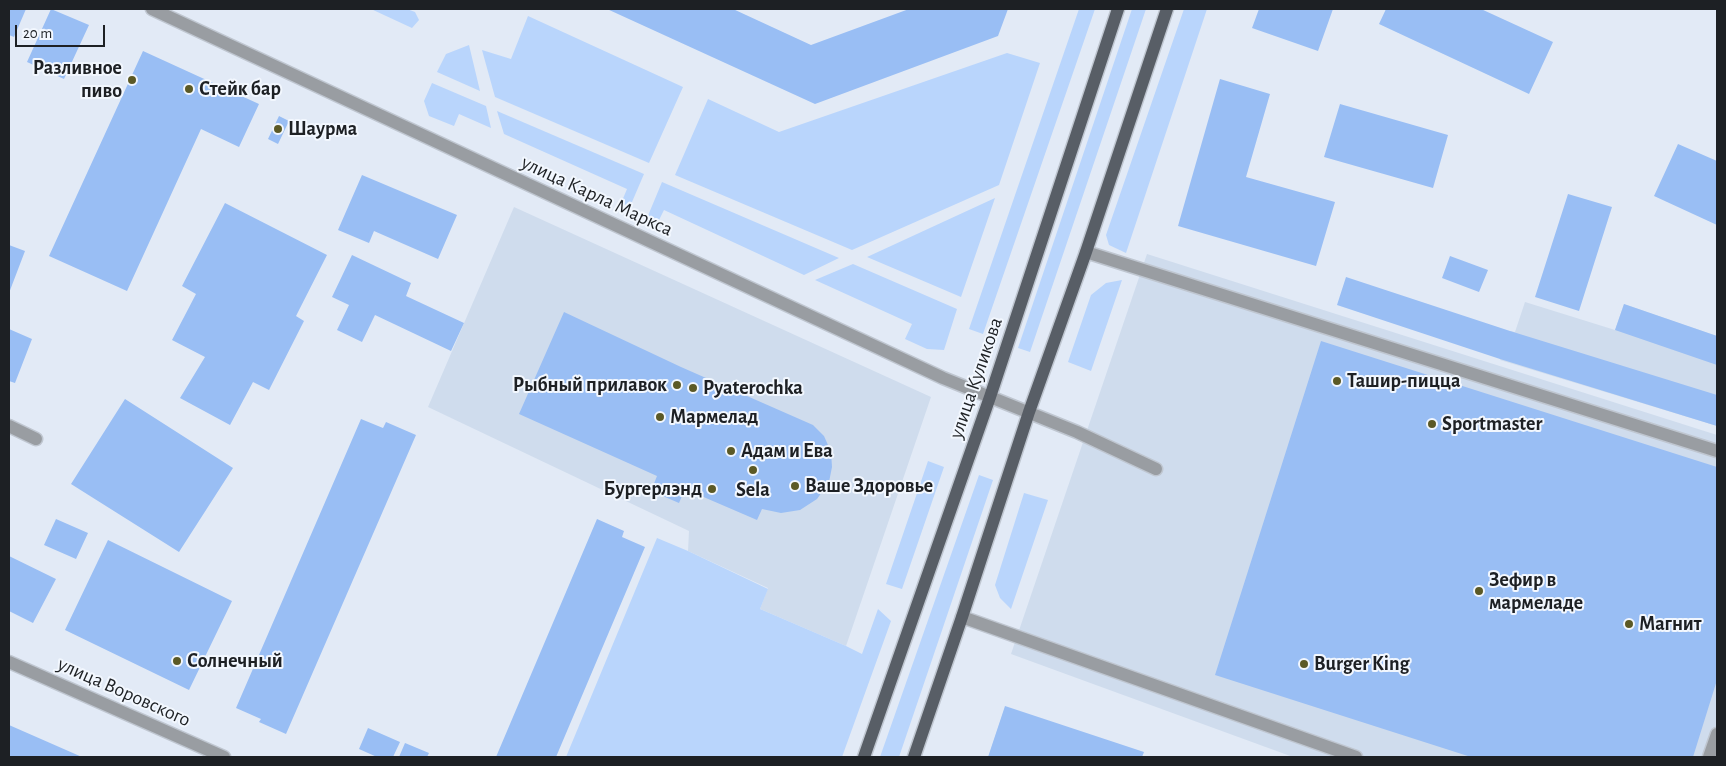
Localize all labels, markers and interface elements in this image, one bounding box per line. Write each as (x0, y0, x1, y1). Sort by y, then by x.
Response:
scale bar (18, 15, 108, 47)
text: 20 m (23, 26, 52, 41)
place label: Разливное пиво (33, 56, 122, 103)
marker: Разливное пиво (126, 74, 138, 86)
place label: Стейк бар (199, 77, 281, 101)
marker: Стейк бар (183, 83, 195, 95)
place label: Шаурма (288, 117, 357, 141)
marker: Шаурма (272, 123, 284, 135)
street label: улица Карла Маркса (517, 150, 677, 242)
street label: улица Куликова (944, 314, 1008, 442)
place label: Ташир-пицца (1347, 369, 1460, 393)
place label: Рыбный прилавок (513, 373, 667, 397)
marker: Ташир-пицца (1331, 375, 1343, 387)
place label: Pyaterochka (703, 376, 803, 400)
marker: Рыбный прилавок (671, 379, 683, 391)
marker: Pyaterochka (687, 382, 699, 394)
place label: Мармелад (670, 405, 758, 429)
marker: Мармелад (654, 411, 666, 423)
place label: Sportmaster (1442, 412, 1542, 436)
marker: Sportmaster (1426, 418, 1438, 430)
place label: Адам и Ева (741, 439, 833, 463)
marker: Адам и Ева (725, 445, 737, 457)
marker: Sela (747, 464, 759, 476)
place label: Ваше Здоровье (805, 474, 933, 498)
place label: Бургерлэнд (604, 477, 702, 501)
place label: Sela (736, 478, 770, 502)
marker: Ваше Здоровье (789, 480, 801, 492)
marker: Бургерлэнд (706, 483, 718, 495)
place label: Зефир в мармеладе (1489, 568, 1583, 615)
marker: Зефир в мармеладе (1473, 585, 1485, 597)
place label: Магнит (1639, 612, 1701, 636)
marker: Магнит (1623, 618, 1635, 630)
place label: Солнечный (187, 649, 283, 673)
street label: улица Воровского (54, 652, 194, 732)
place label: Burger King (1314, 652, 1410, 676)
marker: Солнечный (171, 655, 183, 667)
marker: Burger King (1298, 658, 1310, 670)

